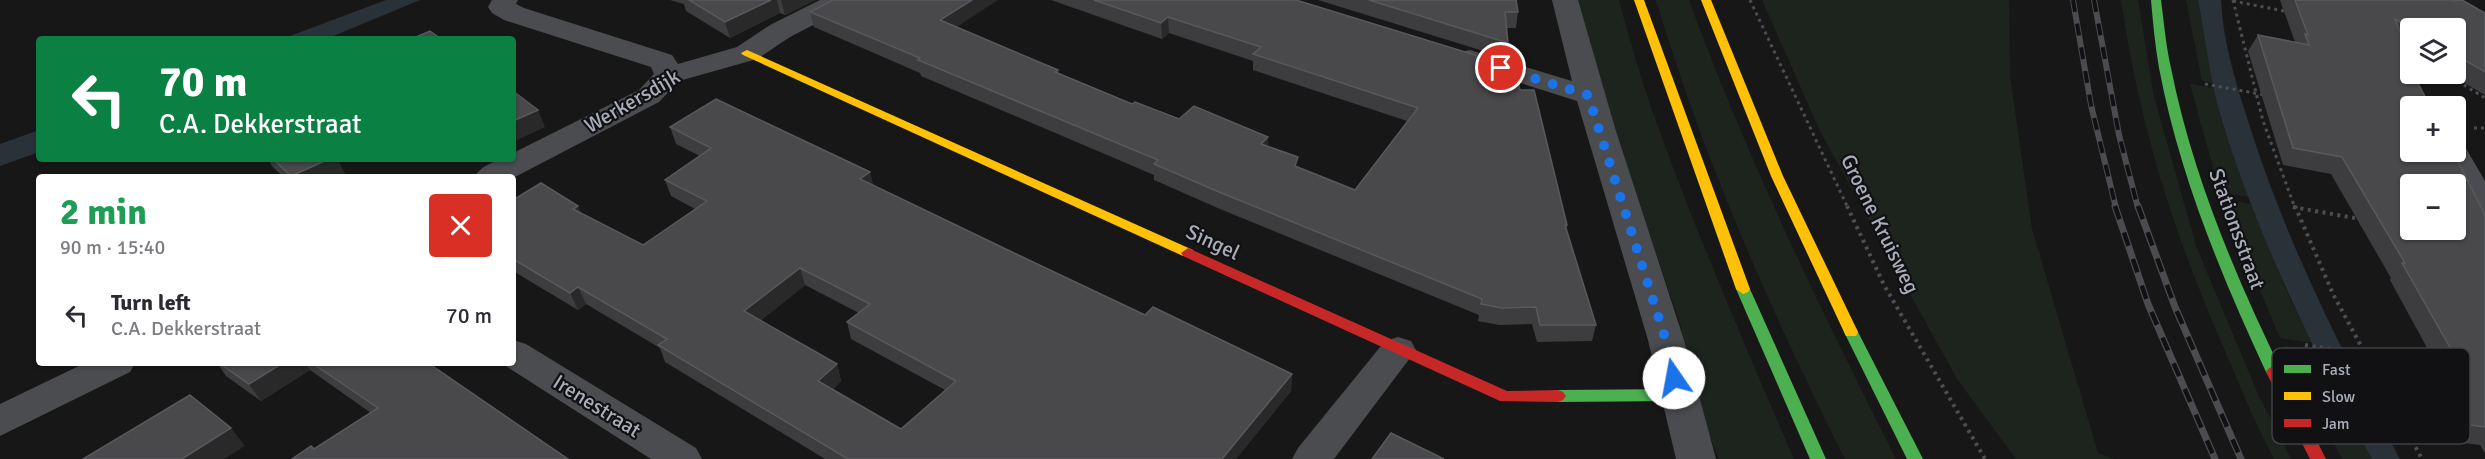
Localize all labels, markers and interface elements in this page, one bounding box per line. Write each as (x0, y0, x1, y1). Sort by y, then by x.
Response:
map controls (2400, 18, 2466, 240)
button: layers (2400, 18, 2466, 84)
pin (1475, 42, 1526, 93)
icon: arrive (1484, 51, 1517, 84)
text: 70 m (159, 57, 248, 108)
icon: left (60, 60, 138, 138)
street label: Werkersdijk (580, 63, 685, 139)
button: + (2400, 96, 2466, 162)
text: C.A. Dekkerstraat (159, 108, 362, 141)
street label: Groene Kruisweg (1835, 150, 1925, 298)
street label: Stationsstraat (2203, 165, 2271, 293)
button: − (2400, 174, 2466, 240)
text: 2 min (60, 190, 147, 235)
button: close (429, 194, 492, 257)
street label: Singel (1182, 218, 1244, 266)
text: 90 m · 15:40 (60, 235, 165, 260)
text: Turn left (111, 289, 191, 316)
icon: left (60, 299, 93, 332)
text: 70 m (446, 302, 492, 329)
text: C.A. Dekkerstraat (111, 316, 261, 341)
position arrow (1642, 346, 1706, 410)
legend (2272, 348, 2470, 444)
text: Fast (2322, 360, 2351, 380)
street label: Irenestraat (548, 369, 646, 443)
text: Slow (2322, 387, 2356, 407)
text: Jam (2322, 414, 2350, 434)

